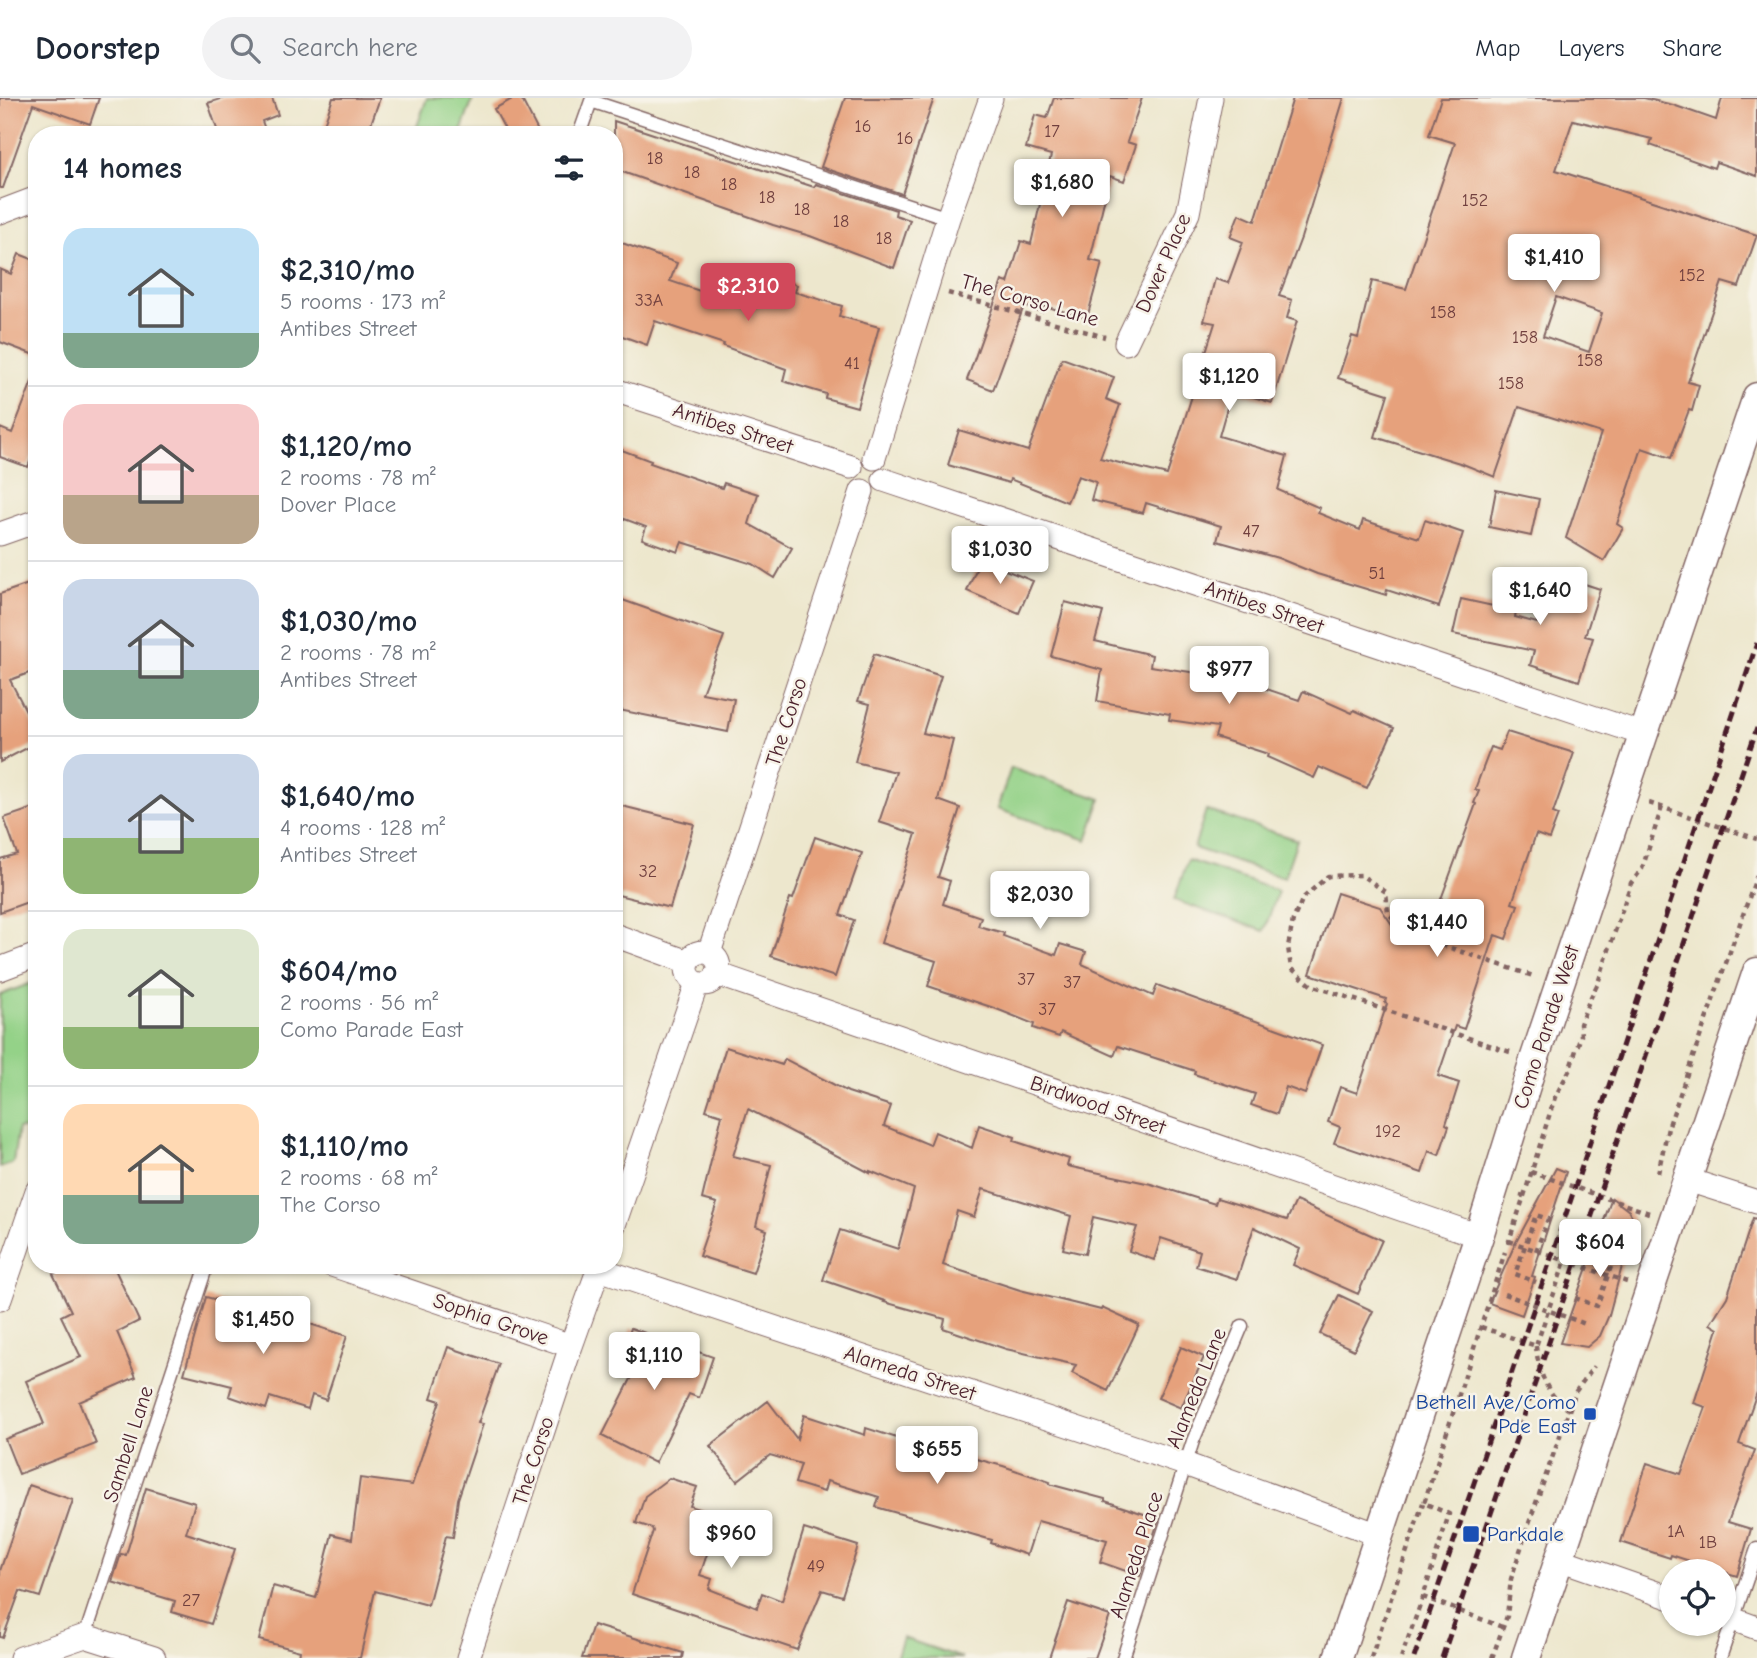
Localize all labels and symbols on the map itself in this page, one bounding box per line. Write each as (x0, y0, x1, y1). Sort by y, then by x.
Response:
house number: 16 (855, 116, 871, 137)
house number: 17 (1044, 121, 1060, 142)
house number: 16 (897, 128, 913, 149)
house number: 18 (647, 148, 663, 169)
pin: $1,680 (1005, 159, 1119, 219)
house number: 18 (684, 162, 700, 183)
house number: 18 (721, 174, 737, 195)
house number: 18 (759, 187, 775, 208)
house number: 152 (1462, 190, 1488, 211)
house number: 18 (794, 199, 810, 220)
street label: Dover Place (1130, 210, 1196, 316)
house number: 18 (833, 211, 849, 232)
house number: 18 (876, 228, 892, 249)
pin: $1,410 (1497, 234, 1611, 294)
pin: $2,310 (691, 264, 805, 323)
house number: 152 (1679, 265, 1705, 286)
street label: The Corso Lane (958, 269, 1102, 331)
house number: 33A (635, 290, 663, 311)
house number: 158 (1430, 302, 1456, 323)
house number: 158 (1512, 327, 1538, 348)
house number: 158 (1577, 350, 1603, 371)
house number: 41 (844, 353, 860, 374)
pin: $1,120 (1172, 354, 1286, 413)
house number: 158 (1498, 373, 1524, 394)
street label: Antibes Street (670, 397, 797, 459)
house number: 47 (1242, 521, 1260, 542)
pin: $1,030 (943, 526, 1057, 586)
house number: 51 (1369, 563, 1385, 584)
pin: $1,640 (1483, 568, 1597, 627)
street label: Antibes Street (1201, 575, 1328, 639)
pin: $977 (1188, 646, 1270, 706)
street label: The Corso (760, 675, 812, 769)
house number: 32 (639, 861, 657, 882)
pin: $2,030 (983, 872, 1097, 931)
pin: $1,440 (1380, 900, 1494, 959)
street label: Como Parade West (1508, 941, 1584, 1112)
house number: 37 (1017, 969, 1035, 990)
house number: 37 (1063, 972, 1081, 993)
house number: 37 (1038, 999, 1056, 1020)
street label: Birdwood Street (1027, 1071, 1170, 1140)
house number: 192 (1375, 1121, 1401, 1142)
pin: $604 (1559, 1220, 1641, 1279)
street label: Sophia Grove (430, 1288, 552, 1350)
pin: $1,450 (206, 1296, 320, 1356)
street label: Alameda Lane (1161, 1324, 1231, 1452)
pin: $1,110 (597, 1332, 711, 1392)
street label: Alameda Street (841, 1340, 980, 1406)
street label: Sambell Lane (98, 1383, 158, 1505)
place label: Bethell Ave/Como Pde East (1416, 1390, 1577, 1438)
marker: Bethell Ave/Como Pde East (1582, 1406, 1598, 1422)
street label: The Corso (507, 1414, 559, 1508)
pin: $655 (896, 1426, 978, 1486)
street label: Alameda Place (1104, 1488, 1168, 1622)
pin: $960 (690, 1510, 772, 1570)
house number: 1A (1667, 1521, 1685, 1542)
place label: Parkdale (1487, 1522, 1564, 1546)
marker: Parkdale (1461, 1524, 1481, 1544)
house number: 1B (1699, 1532, 1717, 1553)
house number: 49 (807, 1556, 825, 1577)
house number: 27 (182, 1590, 200, 1611)

